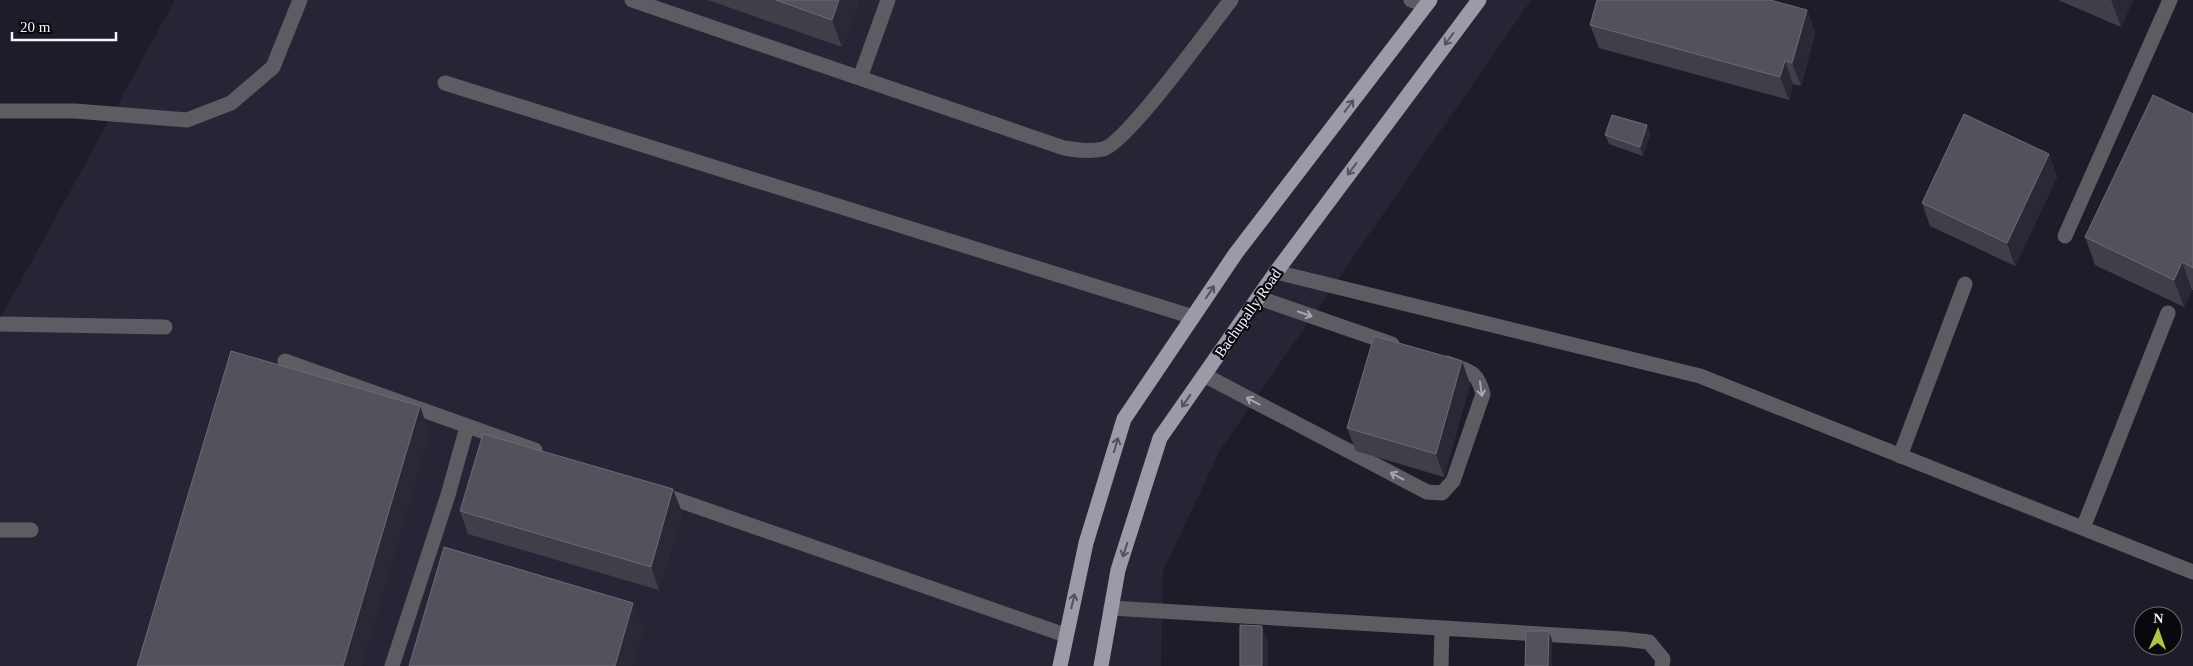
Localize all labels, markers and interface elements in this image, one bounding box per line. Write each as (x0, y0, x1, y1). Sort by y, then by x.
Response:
scale bar (12, 10, 116, 42)
text: 20 m (20, 19, 51, 35)
one-way arrow (1444, 32, 1454, 46)
one-way arrow (1344, 99, 1354, 113)
one-way arrow (1347, 162, 1358, 176)
street label: Bachupally Road (1212, 266, 1285, 360)
one-way arrow (1205, 285, 1215, 299)
one-way arrow (1297, 309, 1313, 319)
one-way arrow (1476, 381, 1486, 397)
one-way arrow (1181, 394, 1191, 408)
one-way arrow (1246, 396, 1261, 405)
one-way arrow (1112, 437, 1122, 453)
one-way arrow (1390, 471, 1405, 480)
one-way arrow (1119, 541, 1129, 557)
one-way arrow (1069, 593, 1078, 609)
north arrow (2133, 606, 2183, 656)
text: N (2153, 611, 2164, 626)

